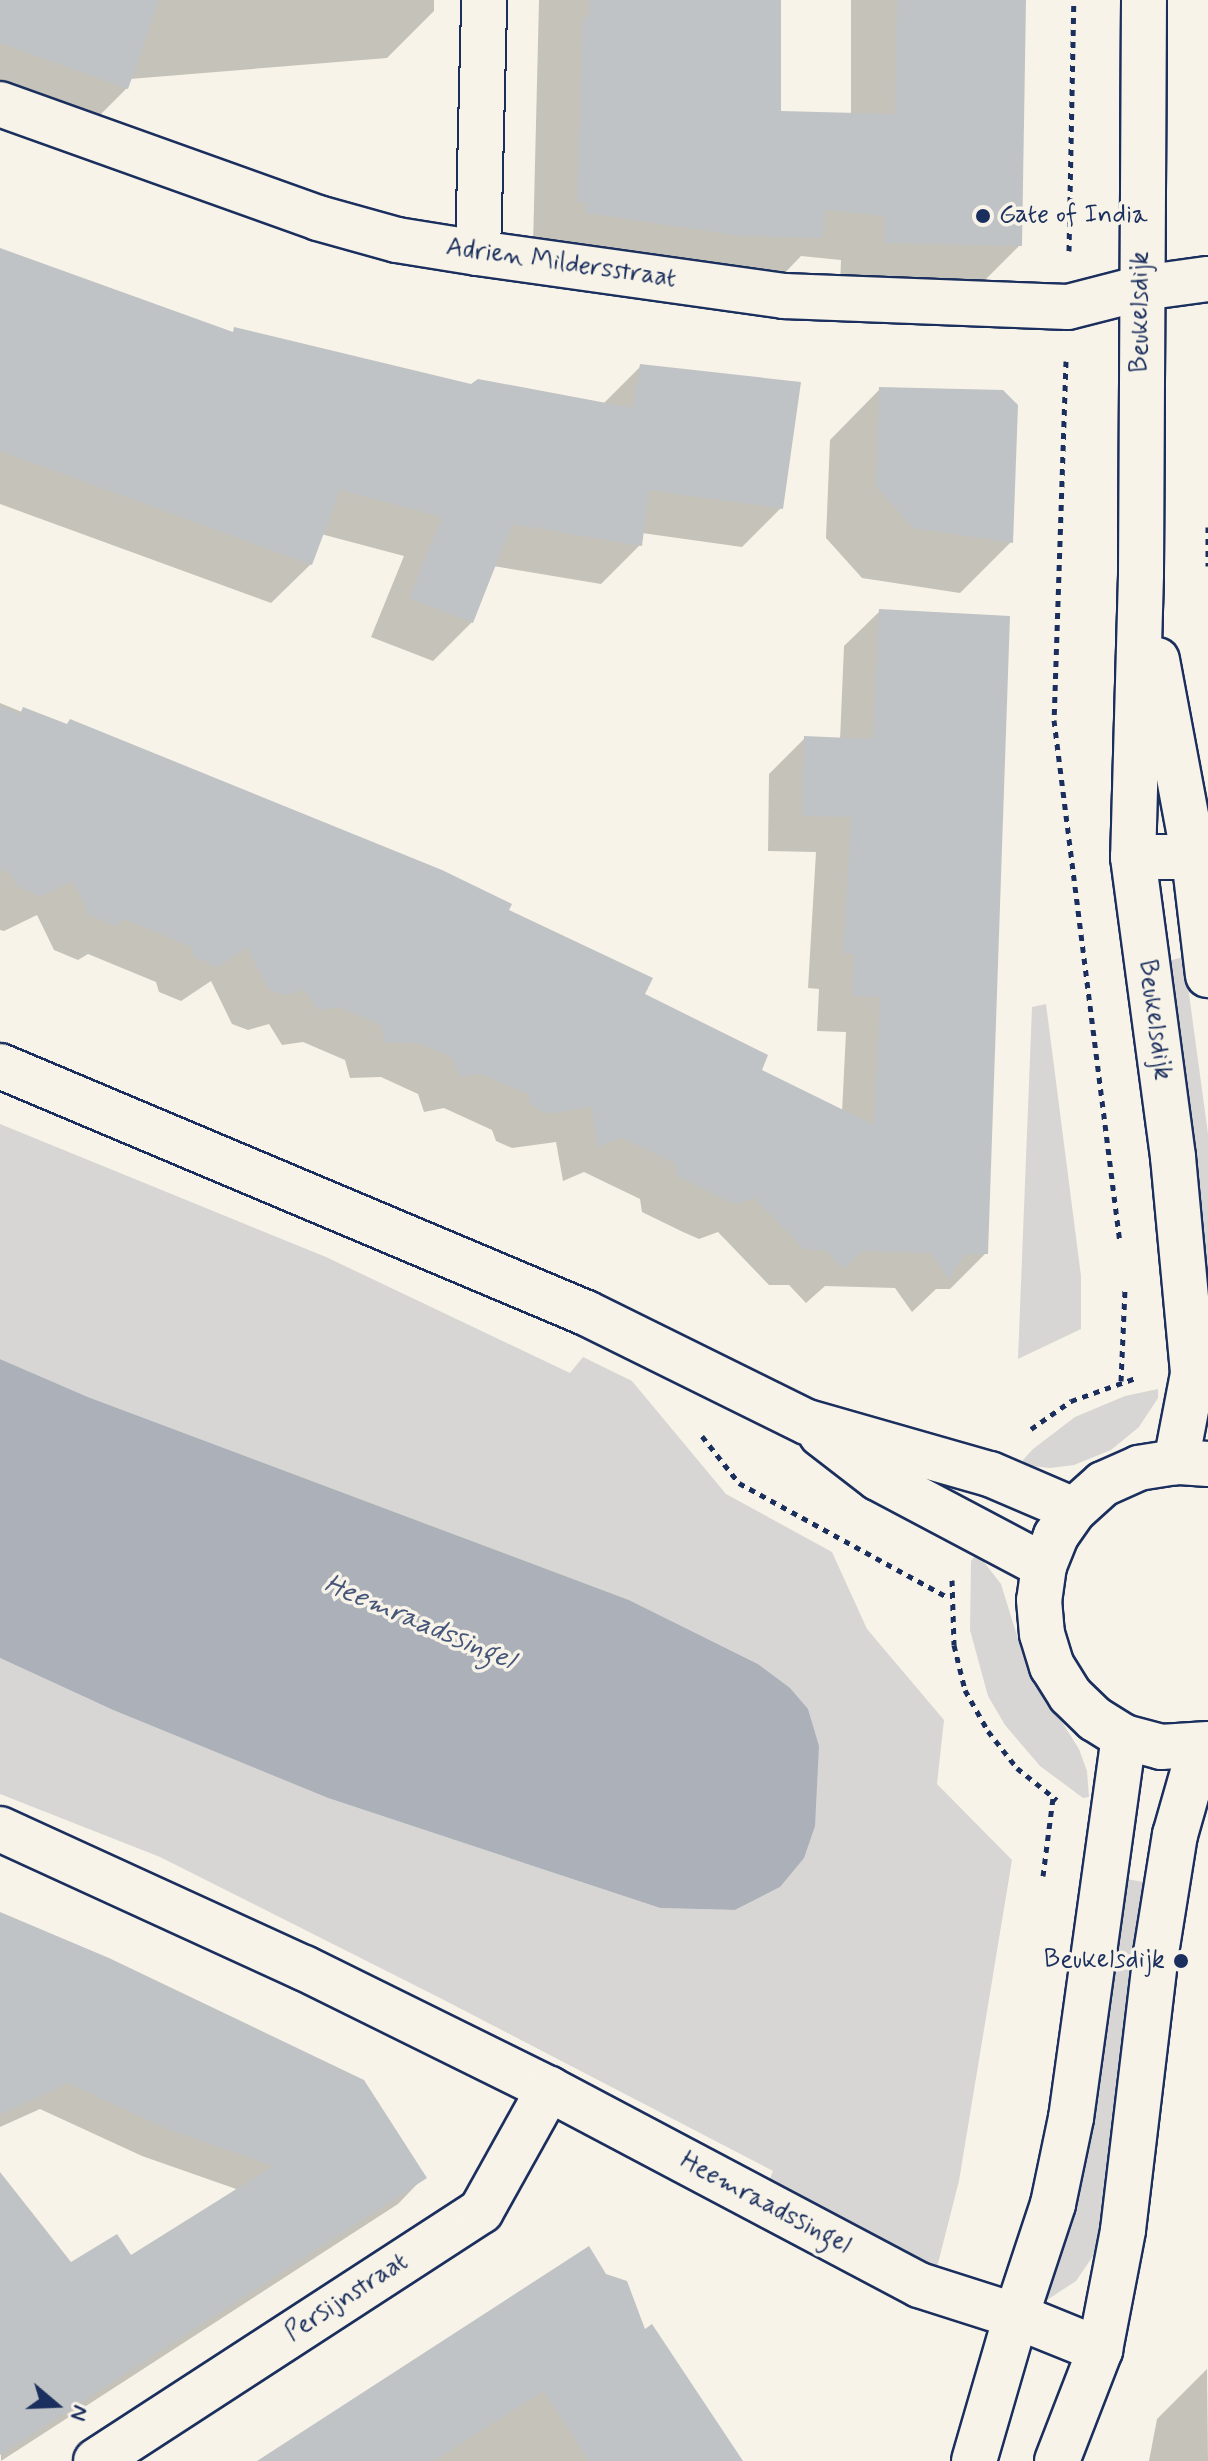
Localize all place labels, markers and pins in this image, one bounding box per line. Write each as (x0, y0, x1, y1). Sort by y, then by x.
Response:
place label: Gate of India (999, 200, 1147, 232)
marker: Gate of India (974, 207, 992, 225)
place label: Beukelsdijk (1044, 1945, 1165, 1977)
marker: Beukelsdijk (1172, 1952, 1190, 1970)

